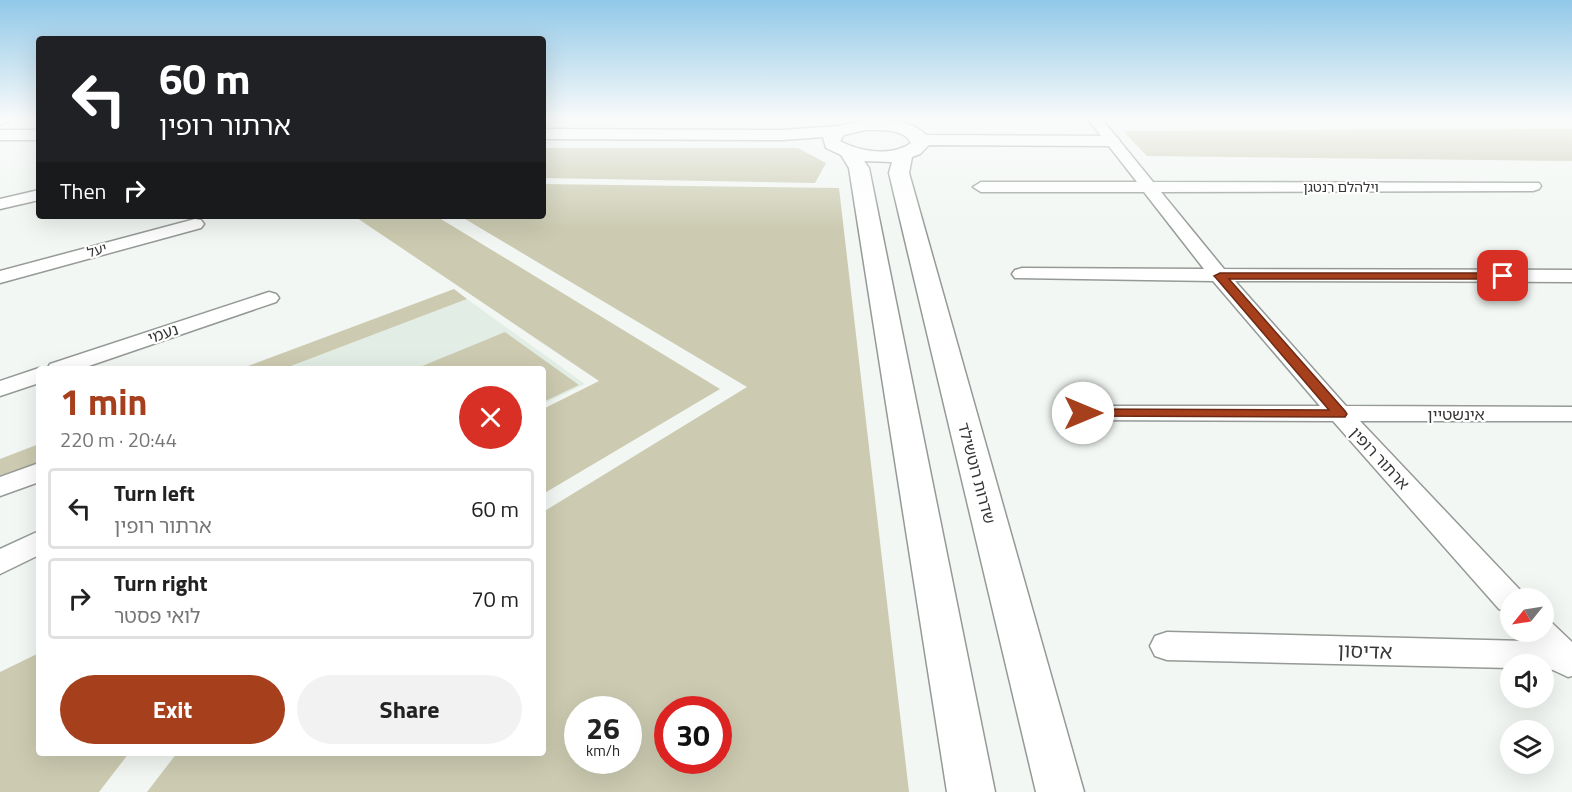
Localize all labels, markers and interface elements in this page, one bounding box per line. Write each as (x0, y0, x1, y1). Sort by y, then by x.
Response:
text: 60 m (159, 46, 251, 110)
icon: left (60, 60, 138, 138)
text: ארתור רופין (159, 104, 291, 145)
text: Then (60, 174, 106, 208)
icon: right (118, 174, 151, 207)
street label: וילהלם רנטגן (1303, 176, 1379, 197)
street label: יעל (85, 237, 109, 262)
pin (1477, 250, 1528, 301)
icon: arrive (1486, 259, 1519, 292)
street label: נעמי (145, 317, 181, 349)
text: 1 min (60, 374, 147, 429)
position arrow (1051, 381, 1115, 445)
button: close (459, 386, 522, 449)
street label: אינשטיין (1427, 402, 1485, 426)
street label: שדרות רוטשילד (952, 420, 1002, 526)
street label: ארתור רופין (1345, 421, 1415, 495)
text: 220 m · 20:44 (60, 424, 177, 455)
text: Turn left (114, 476, 195, 510)
icon: left (63, 492, 96, 525)
text: 60 m (471, 492, 519, 526)
text: ארתור רופין (114, 510, 212, 541)
text: Turn right (114, 566, 208, 600)
icon: right (63, 582, 96, 615)
text: 70 m (471, 582, 519, 616)
north arrow (1500, 588, 1554, 642)
map controls (1500, 588, 1554, 774)
text: לואי פסטר (114, 600, 201, 631)
street label: אדיסון (1337, 634, 1393, 667)
button: sound (1500, 654, 1554, 708)
button: Exit (60, 675, 285, 744)
button: Share (297, 675, 522, 744)
speed limit sign: 30 (654, 696, 732, 774)
text: 26 (586, 705, 620, 751)
button: layers (1500, 720, 1554, 774)
text: km/h (586, 739, 620, 762)

